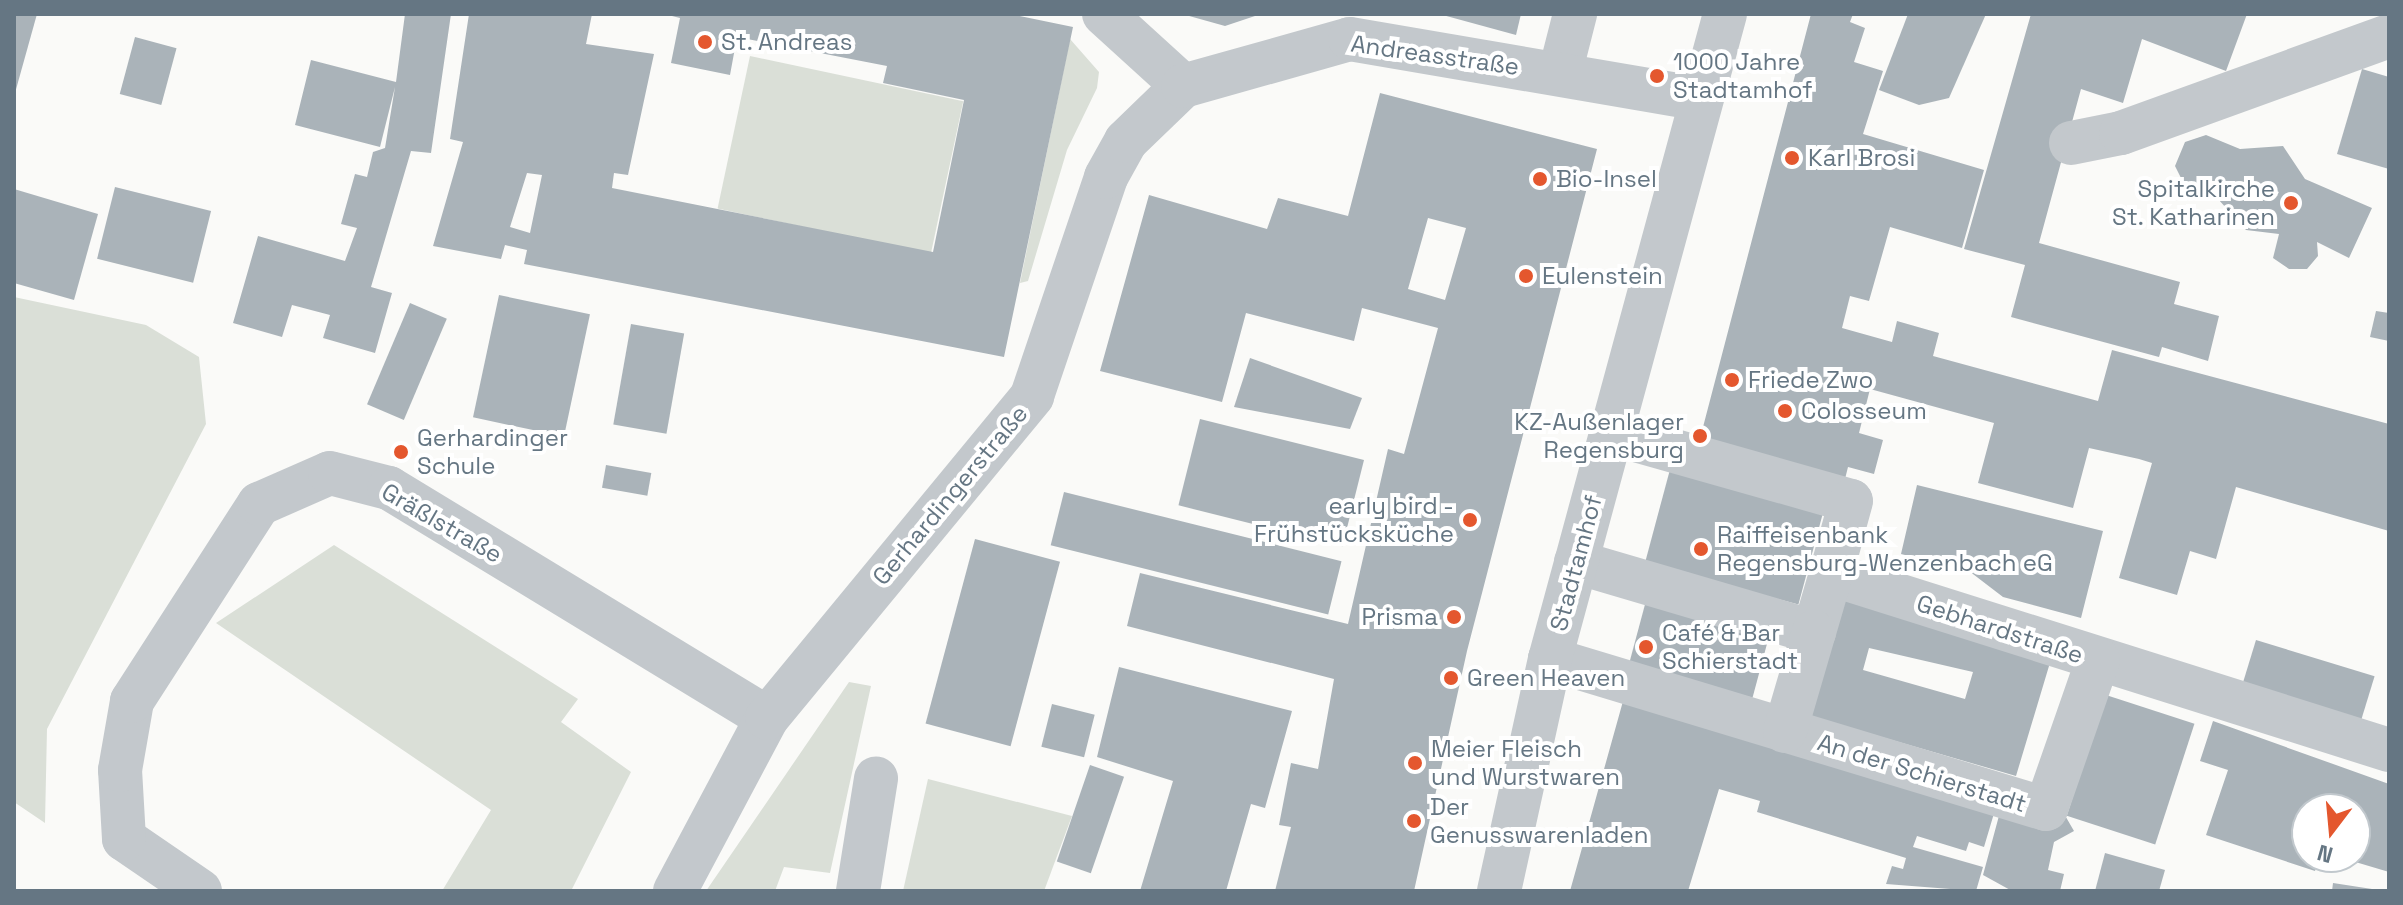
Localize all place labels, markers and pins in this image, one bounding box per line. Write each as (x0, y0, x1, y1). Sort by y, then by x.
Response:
place label: St. Andreas (721, 28, 853, 56)
marker: St. Andreas (696, 33, 714, 51)
place label: 1000 Jahre Stadtamhof (1673, 48, 1813, 104)
marker: 1000 Jahre Stadtamhof (1648, 67, 1666, 85)
place label: Karl Brosi (1808, 144, 1915, 172)
marker: Karl Brosi (1783, 149, 1801, 167)
place label: Bio-Insel (1556, 165, 1657, 193)
marker: Bio-Insel (1531, 170, 1549, 188)
place label: Spitalkirche St. Katharinen (2111, 175, 2275, 231)
marker: Spitalkirche St. Katharinen (2282, 194, 2300, 212)
place label: Eulenstein (1542, 262, 1663, 290)
marker: Eulenstein (1517, 267, 1535, 285)
place label: Friede Zwo (1748, 366, 1873, 394)
marker: Friede Zwo (1723, 371, 1741, 389)
place label: Colosseum (1801, 397, 1927, 425)
marker: Colosseum (1776, 402, 1794, 420)
place label: KZ-Außenlager Regensburg (1514, 408, 1684, 464)
place label: Gerhardinger Schule (417, 424, 568, 480)
marker: KZ-Außenlager Regensburg (1691, 427, 1709, 445)
marker: Gerhardinger Schule (392, 443, 410, 461)
place label: early bird - Frühstücksküche (1254, 492, 1454, 548)
marker: early bird - Frühstücksküche (1461, 511, 1479, 529)
place label: Raiffeisenbank Regensburg-Wenzenbach eG (1717, 521, 2053, 577)
marker: Raiffeisenbank Regensburg-Wenzenbach eG (1692, 540, 1710, 558)
place label: Prisma (1362, 603, 1438, 631)
marker: Prisma (1445, 608, 1463, 626)
place label: Café & Bar Schierstadt (1662, 619, 1798, 675)
marker: Café & Bar Schierstadt (1637, 638, 1655, 656)
place label: Green Heaven (1467, 664, 1625, 692)
marker: Green Heaven (1442, 669, 1460, 687)
place label: Meier Fleisch und Wurstwaren (1431, 735, 1620, 791)
marker: Meier Fleisch und Wurstwaren (1406, 754, 1424, 772)
place label: Der Genusswarenladen (1430, 793, 1648, 849)
marker: Der Genusswarenladen (1405, 812, 1423, 830)

